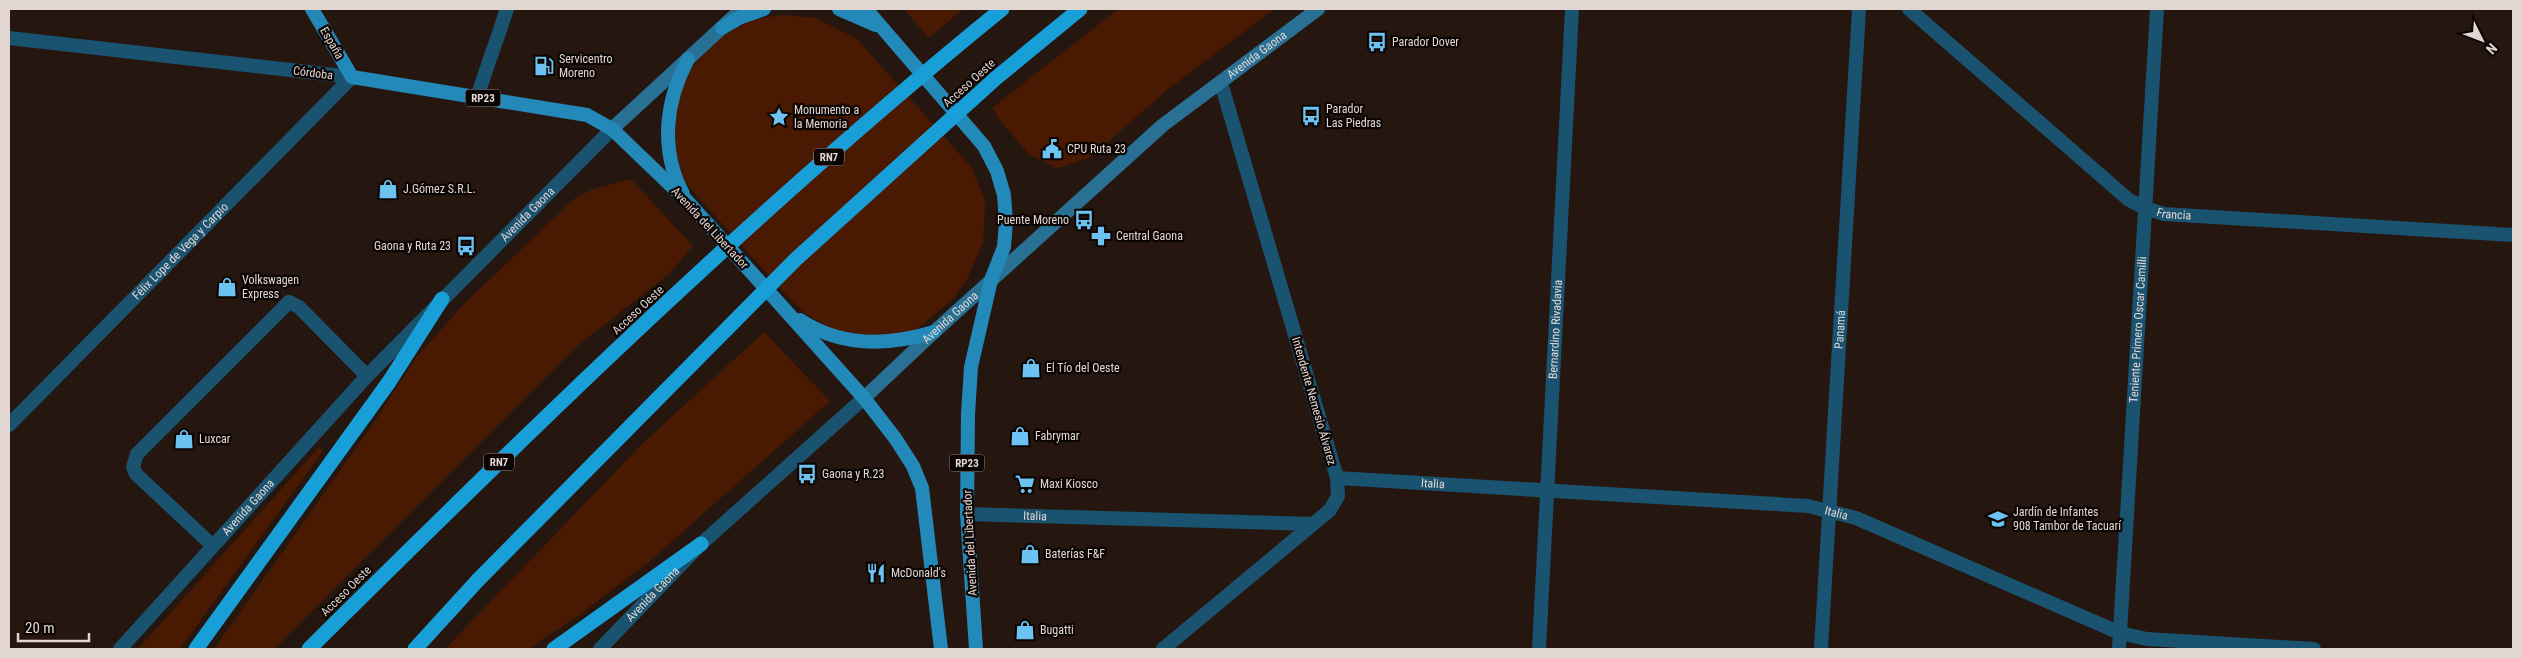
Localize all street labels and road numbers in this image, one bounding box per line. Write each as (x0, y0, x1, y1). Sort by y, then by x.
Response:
street label: España (317, 24, 347, 62)
street label: Avenida Gaona (1224, 28, 1289, 82)
street label: Acceso Oeste (940, 56, 998, 110)
street label: Córdoba (292, 64, 334, 82)
road number: RP23 (466, 90, 500, 106)
road number: RN7 (814, 148, 844, 166)
street label: Avenida Gaona (498, 184, 558, 244)
street label: Avenida del Libertador (669, 184, 752, 272)
street label: Félix Lope de Vega y Carpio (129, 200, 231, 303)
street label: Francia (2155, 205, 2192, 223)
street label: Teniente Primero Oscar Camilli (2127, 256, 2149, 403)
street label: Bernardino Rivadavia (1546, 279, 1565, 379)
street label: Acceso Oeste (609, 282, 667, 337)
street label: Avenida Gaona (919, 288, 981, 346)
street label: Panamá (1832, 310, 1848, 349)
street label: Intendente Nemesio Álvarez (1289, 335, 1340, 467)
road number: RN7 (484, 454, 514, 471)
road number: RP23 (950, 454, 984, 472)
street label: Avenida Gaona (219, 476, 277, 538)
street label: Italia (1421, 476, 1445, 491)
street label: Avenida del Libertador (960, 489, 980, 596)
street label: Italia (1823, 503, 1850, 523)
street label: Italia (1023, 509, 1047, 523)
street label: Acceso Oeste (318, 563, 374, 619)
street label: Avenida Gaona (623, 564, 682, 625)

